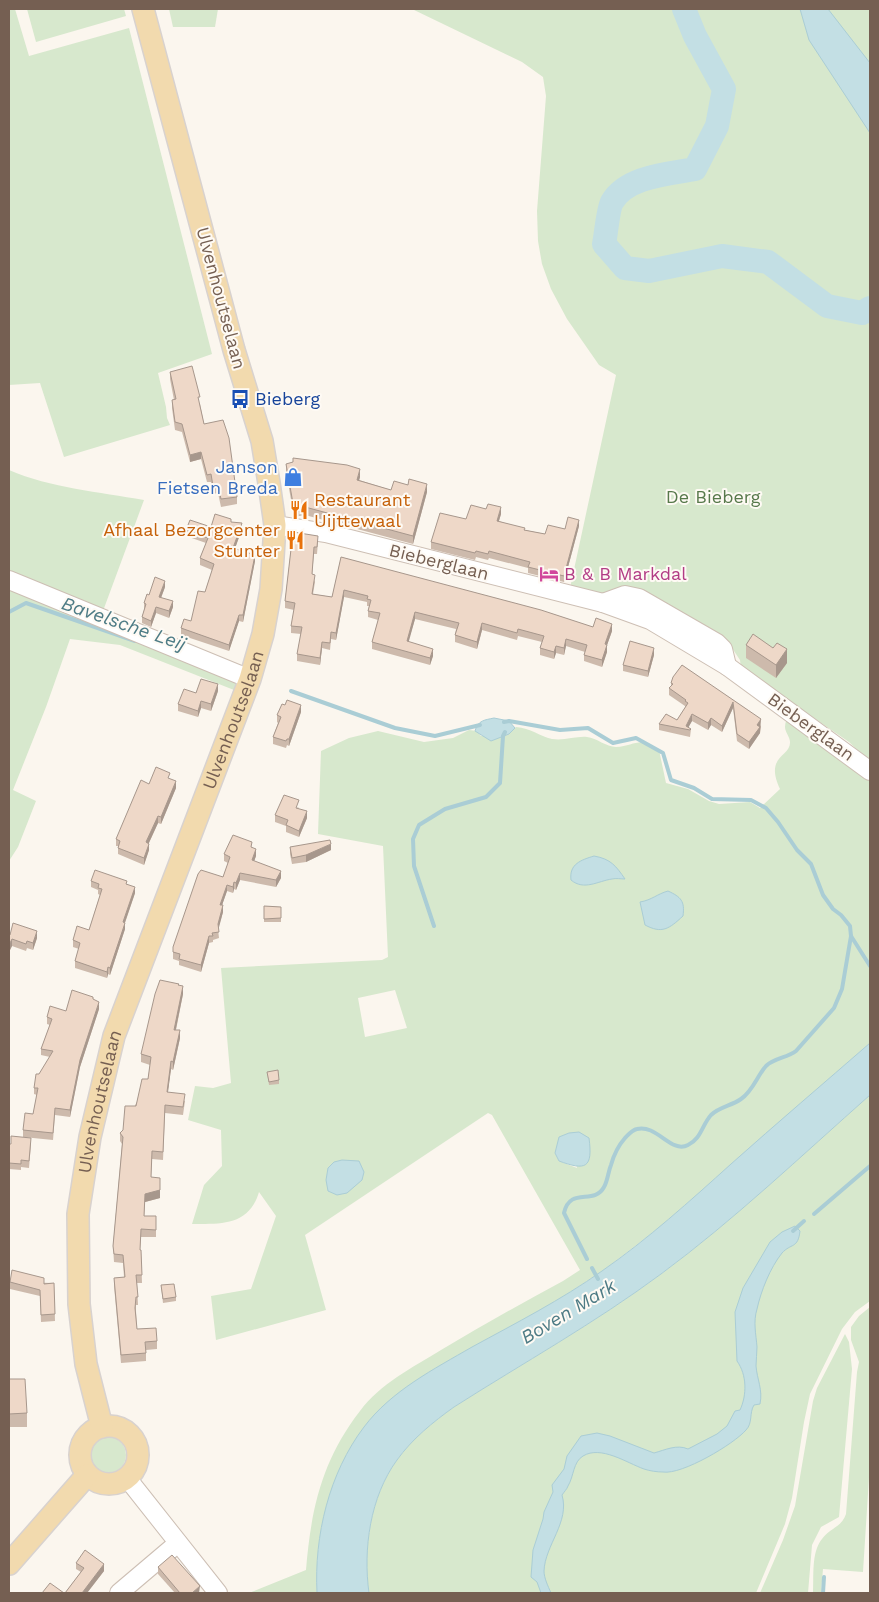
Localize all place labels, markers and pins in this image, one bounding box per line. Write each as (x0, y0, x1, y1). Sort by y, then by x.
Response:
bus stop icon: Bieberg (229, 388, 251, 410)
place label: Bieberg (255, 388, 320, 409)
place label: Janson Fietsen Breda (157, 456, 278, 498)
shop icon: Janson Fietsen Breda (282, 466, 304, 488)
place label: Restaurant Uijttewaal (314, 489, 411, 531)
restaurant icon: Restaurant Uijttewaal (288, 499, 310, 521)
place label: Afhaal Bezorgcenter Stunter (103, 519, 280, 561)
restaurant icon: Afhaal Bezorgcenter Stunter (284, 529, 306, 551)
hotel icon: B & B Markdal (538, 563, 560, 585)
place label: B & B Markdal (564, 563, 687, 584)

